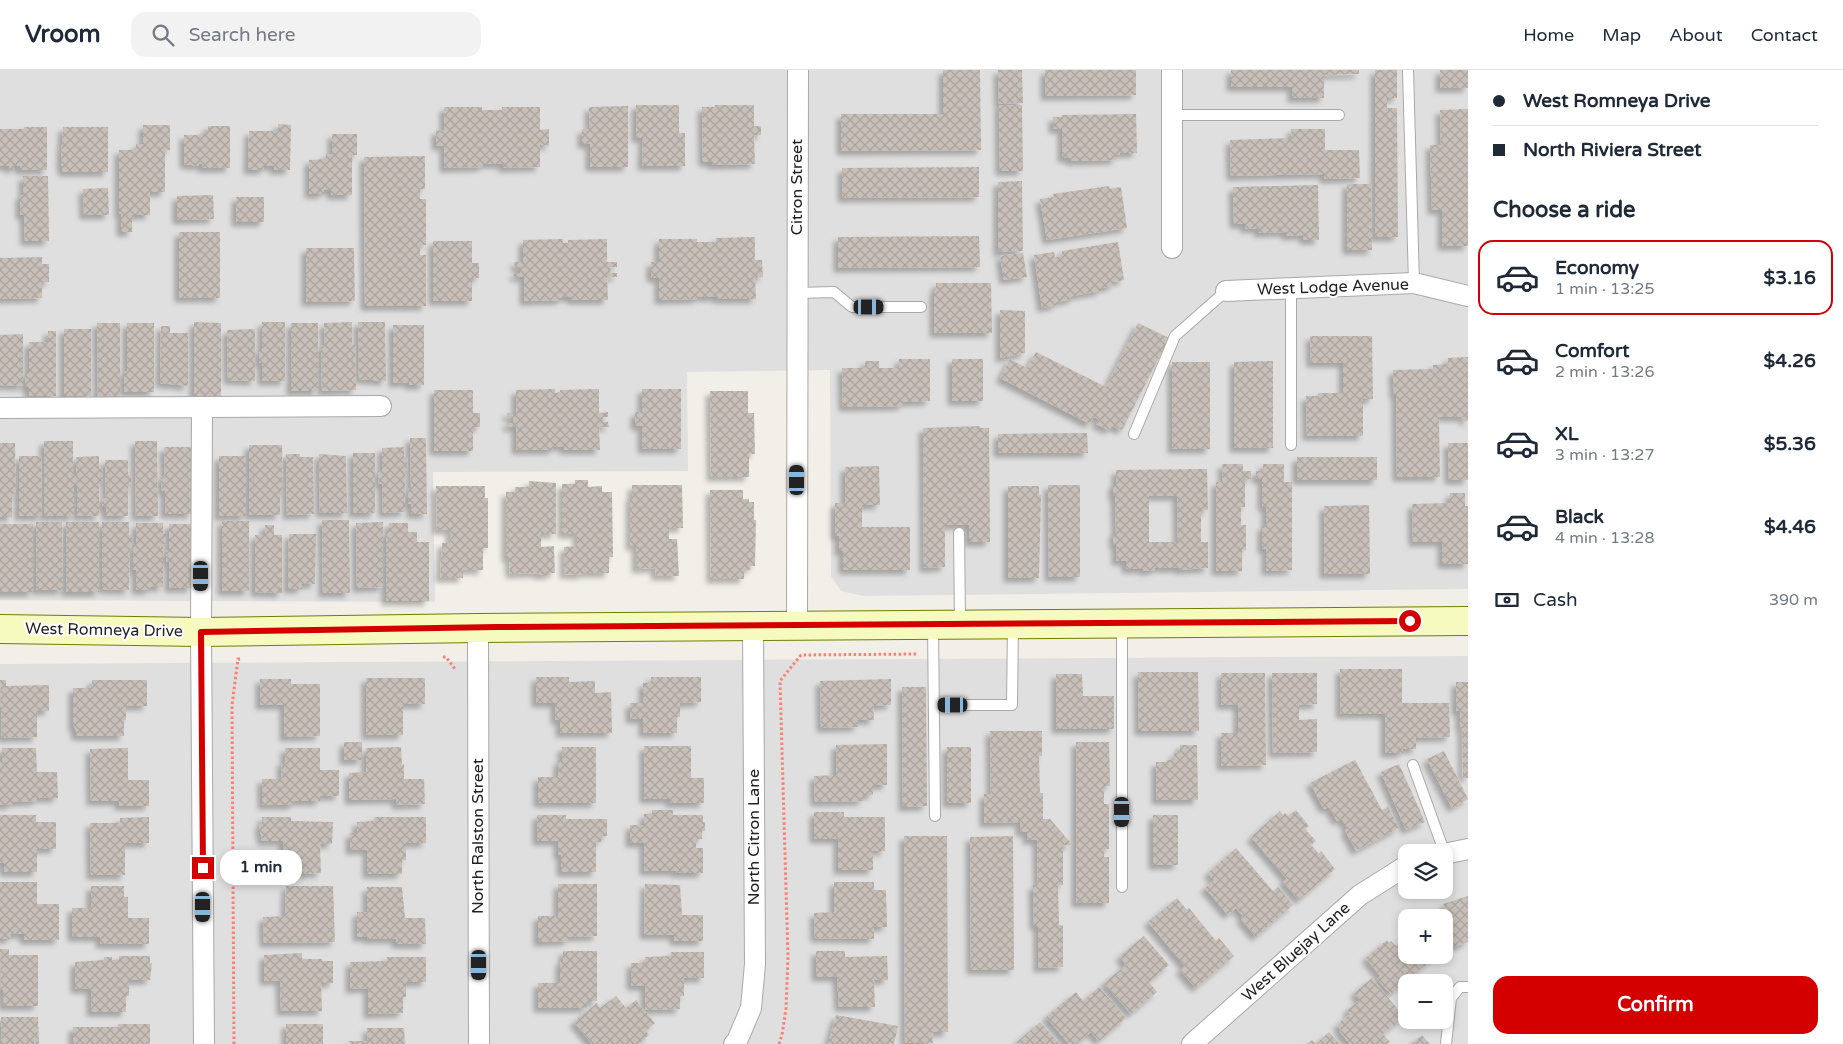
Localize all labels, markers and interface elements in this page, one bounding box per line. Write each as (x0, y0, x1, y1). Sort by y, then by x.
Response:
search box (131, 12, 481, 57)
text: Vroom (25, 20, 101, 49)
icon: search (149, 21, 177, 49)
text: Search here (189, 24, 296, 46)
text: Home (1523, 24, 1574, 46)
text: Map (1602, 24, 1641, 46)
text: About (1669, 24, 1723, 46)
text: Contact (1751, 24, 1818, 46)
text: West Romneya Drive (1523, 90, 1711, 112)
street label: Citron Street (787, 139, 807, 235)
text: North Riviera Street (1523, 139, 1702, 161)
text: Choose a ride (1493, 197, 1636, 223)
icon: car (1495, 255, 1540, 300)
text: Economy (1555, 257, 1639, 279)
text: $3.16 (1764, 267, 1816, 289)
street label: West Lodge Avenue (1257, 274, 1409, 300)
text: 1 min · 13:25 (1555, 279, 1654, 299)
car (854, 300, 884, 315)
icon: car (1495, 338, 1540, 383)
text: Comfort (1555, 340, 1629, 362)
text: $4.26 (1764, 350, 1816, 372)
text: 2 min · 13:26 (1555, 362, 1654, 382)
icon: car (1495, 421, 1540, 466)
text: XL (1555, 423, 1579, 445)
text: $5.36 (1764, 433, 1816, 455)
text: 3 min · 13:27 (1555, 445, 1654, 465)
car (789, 465, 804, 495)
icon: car (1495, 504, 1540, 549)
text: Black (1555, 506, 1604, 528)
text: $4.46 (1764, 516, 1816, 538)
text: 4 min · 13:28 (1555, 528, 1654, 548)
car (193, 561, 208, 591)
icon: cash (1493, 586, 1521, 614)
text: Cash (1533, 589, 1578, 611)
text: 390 m (1769, 590, 1818, 610)
route start (1399, 610, 1421, 632)
street label: West Romneya Drive (25, 619, 183, 641)
car (938, 698, 968, 713)
street label: North Ralston Street (468, 758, 488, 914)
street label: North Citron Lane (744, 769, 764, 905)
car (1114, 797, 1129, 827)
map controls (1398, 844, 1453, 1029)
button: layers (1398, 844, 1453, 899)
callout: 1 min (220, 850, 303, 886)
route end (192, 857, 214, 879)
text: 1 min (240, 857, 282, 877)
car (195, 892, 210, 922)
street label: West Bluejay Lane (1238, 898, 1354, 1006)
button: + (1398, 909, 1453, 964)
car (471, 950, 486, 980)
button: − (1398, 974, 1453, 1029)
button: Confirm (1493, 976, 1818, 1034)

